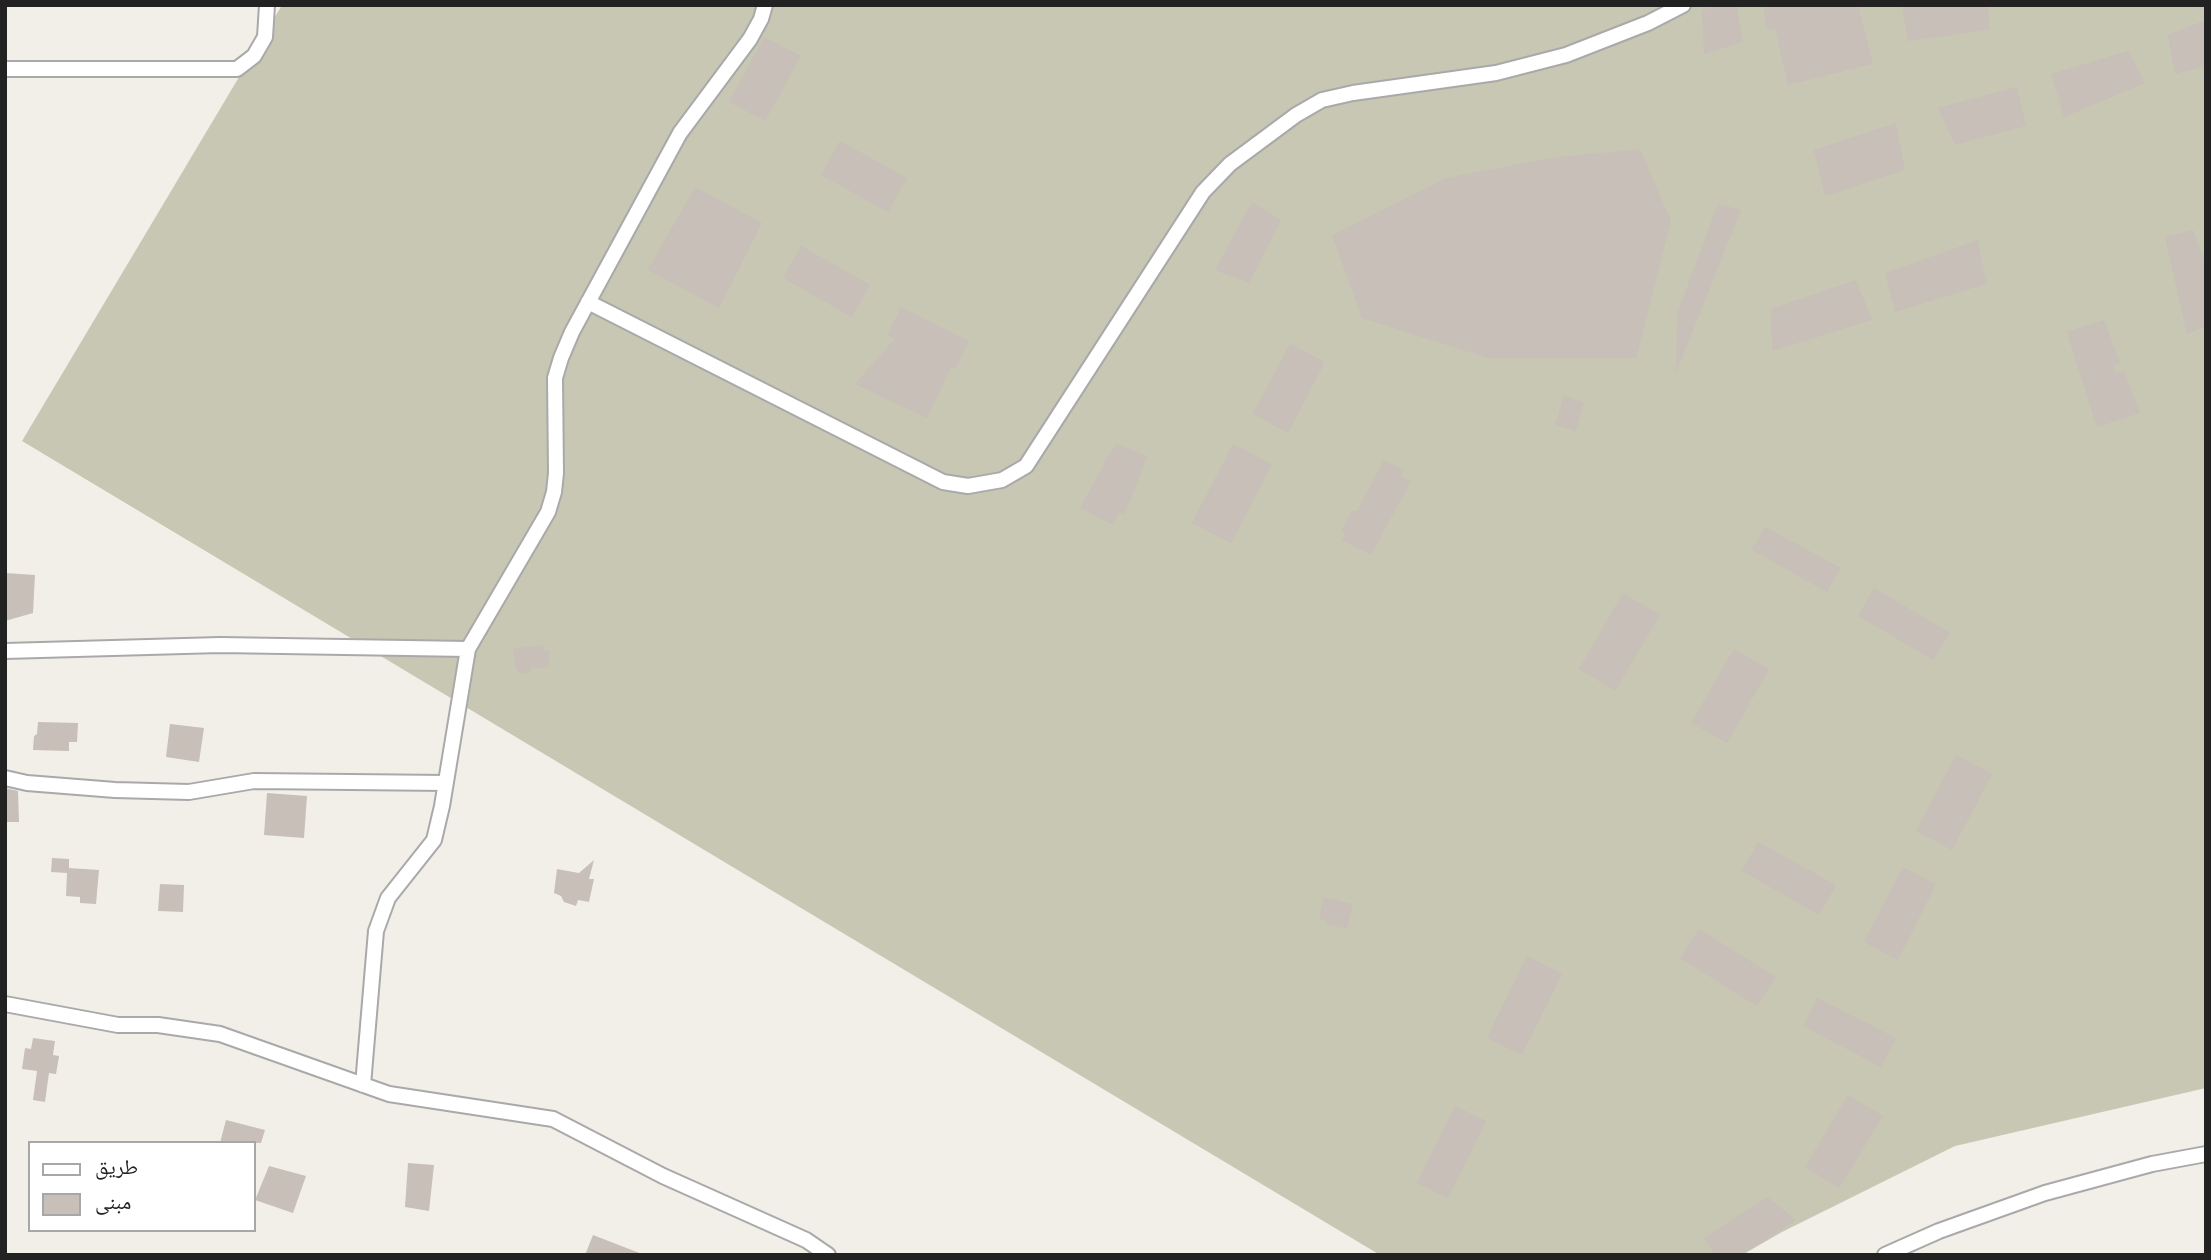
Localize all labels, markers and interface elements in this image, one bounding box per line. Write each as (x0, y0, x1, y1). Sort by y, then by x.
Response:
legend (28, 1141, 256, 1232)
text: طريق (95, 1153, 138, 1181)
text: مبنى (95, 1188, 131, 1216)

